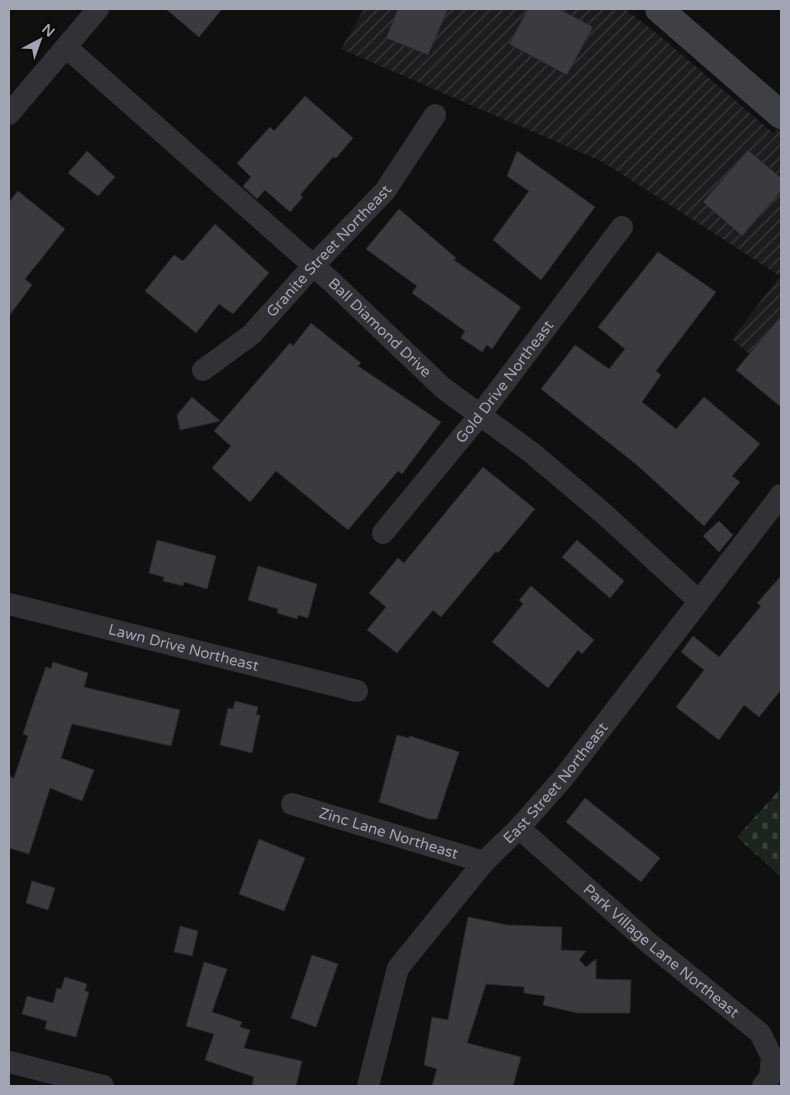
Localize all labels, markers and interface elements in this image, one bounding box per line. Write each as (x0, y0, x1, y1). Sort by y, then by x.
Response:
north arrow (15, 15, 65, 65)
text: N (38, 20, 58, 41)
street label: Granite Street Northeast (263, 181, 396, 321)
street label: Ball Diamond Drive (324, 274, 435, 381)
street label: Gold Drive Northeast (452, 317, 557, 447)
street label: Lawn Drive Northeast (107, 620, 261, 675)
street label: East Street Northeast (499, 719, 612, 847)
street label: Zinc Lane Northeast (317, 804, 461, 863)
street label: Park Village Lane Northeast (580, 880, 743, 1022)

